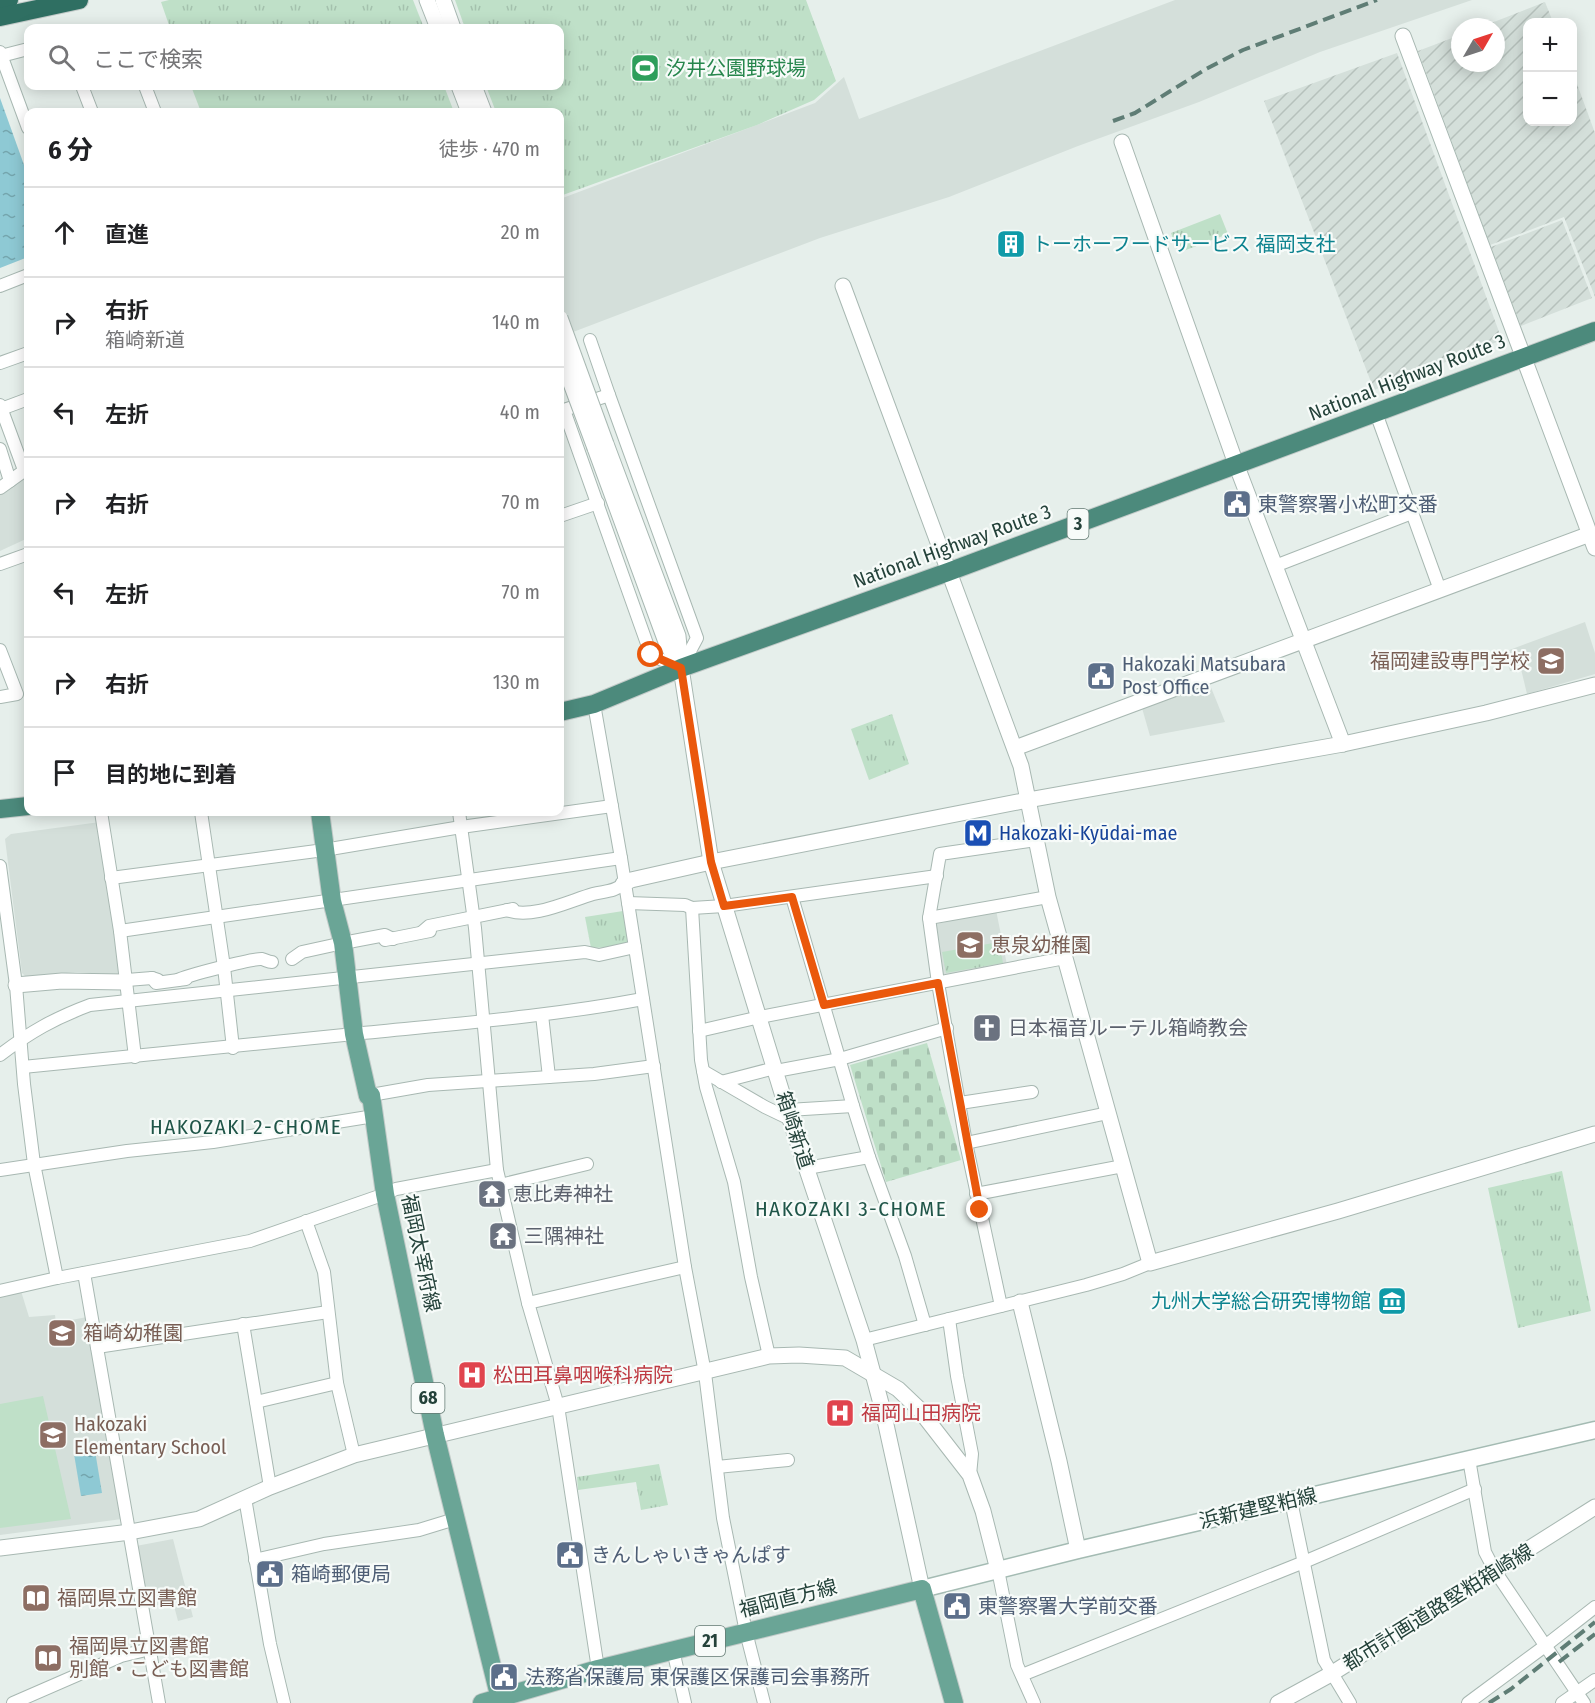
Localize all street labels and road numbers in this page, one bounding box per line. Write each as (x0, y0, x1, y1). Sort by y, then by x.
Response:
street label: National Highway Route 3 (1305, 328, 1509, 426)
street label: National Highway Route 3 (850, 499, 1054, 593)
road number: 3 (1068, 509, 1088, 539)
street label: 箱崎新道 (771, 1088, 819, 1172)
street label: 福岡太宰府線 (397, 1192, 445, 1314)
road number: 68 (412, 1383, 444, 1413)
street label: 浜新建堅粕線 (1197, 1483, 1319, 1533)
street label: 都市計画道路堅粕箱崎線 (1338, 1539, 1538, 1675)
street label: 福岡直方線 (737, 1574, 839, 1622)
road number: 21 (695, 1626, 725, 1656)

